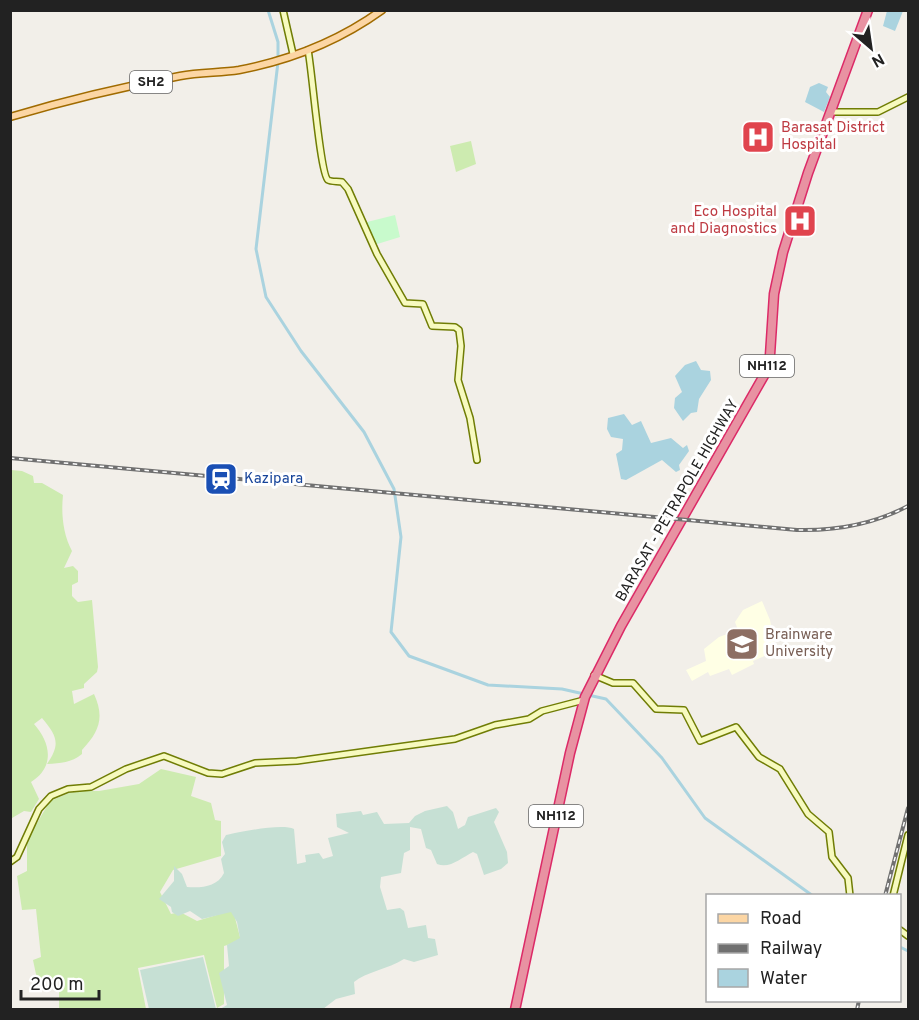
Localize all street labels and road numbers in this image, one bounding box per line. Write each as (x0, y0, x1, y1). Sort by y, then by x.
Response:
road number: SH2 (130, 71, 172, 93)
road number: NH112 (740, 355, 794, 377)
street label: BARASAT - PETRAPOLE HIGHWAY (612, 396, 744, 606)
road number: NH112 (529, 805, 583, 827)

